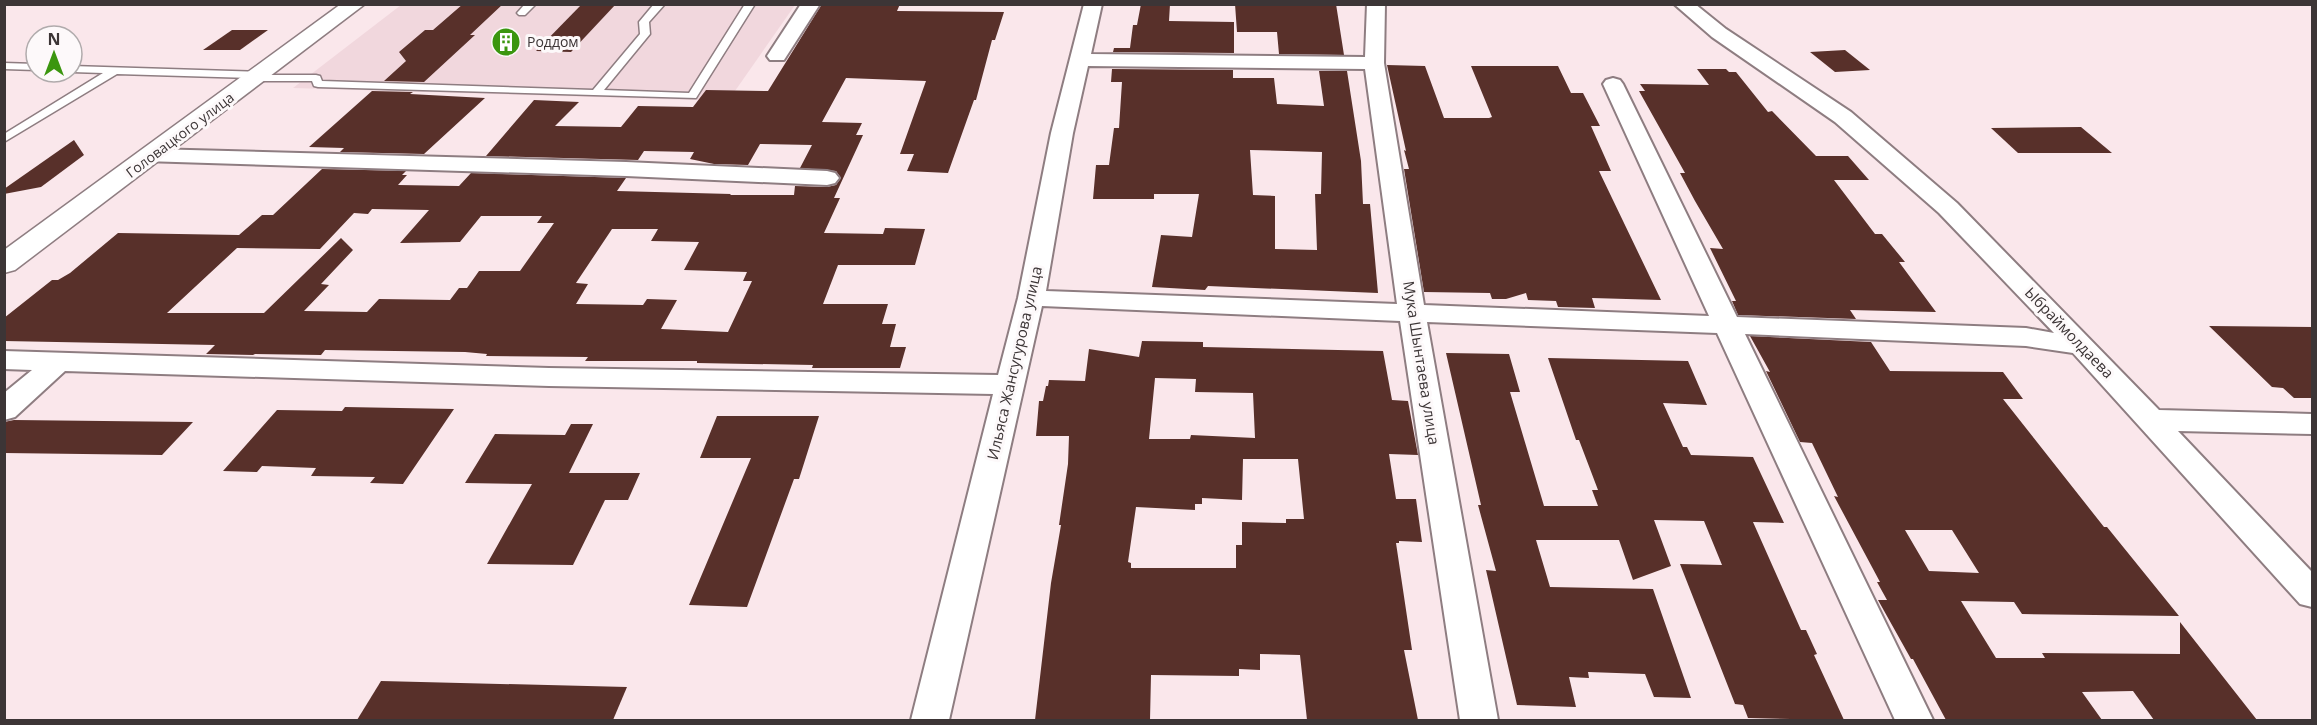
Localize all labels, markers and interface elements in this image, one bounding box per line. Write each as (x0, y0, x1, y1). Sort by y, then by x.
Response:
north arrow (24, 24, 84, 84)
building icon: Роддом (490, 26, 522, 58)
text: N (47, 28, 61, 50)
place label: Роддом (527, 32, 579, 51)
street label: Головацкого улица (122, 88, 238, 182)
street label: Ильяса Жансугурова улица (982, 264, 1046, 462)
street label: Мука Шынтаева улица (1399, 280, 1445, 446)
street label: Ыбраймолдаева (2021, 282, 2118, 382)

